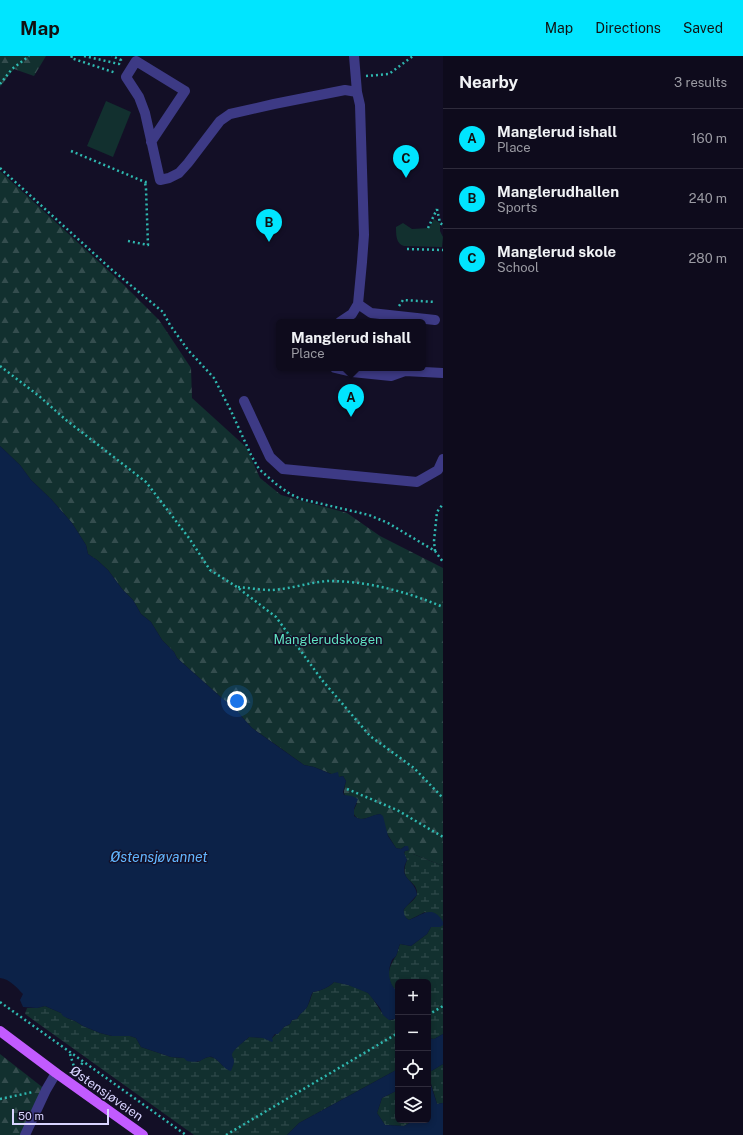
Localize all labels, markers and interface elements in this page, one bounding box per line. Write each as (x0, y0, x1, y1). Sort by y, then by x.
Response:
text: Map (20, 17, 60, 39)
text: Map (545, 20, 573, 36)
text: Directions (595, 20, 661, 36)
text: Saved (683, 20, 723, 36)
text: Nearby (459, 72, 518, 92)
text: 3 results (674, 75, 727, 90)
text: Manglerud ishall (497, 123, 617, 140)
text: A (467, 131, 477, 146)
text: 160 m (691, 131, 727, 146)
text: Place (497, 140, 531, 155)
pin: C (393, 145, 419, 178)
text: Manglerudhallen (497, 183, 619, 200)
text: B (468, 191, 476, 206)
text: 240 m (689, 191, 727, 206)
text: Sports (497, 200, 537, 215)
pin: B (256, 209, 282, 242)
text: Manglerud skole (497, 243, 616, 260)
text: C (467, 251, 477, 266)
text: 280 m (689, 251, 727, 266)
text: School (497, 260, 539, 275)
popup (276, 319, 426, 371)
text: Manglerud ishall (291, 329, 411, 346)
text: Place (291, 346, 325, 361)
pin: A (338, 384, 364, 417)
park label: Manglerudskogen (273, 632, 383, 647)
your location (227, 691, 247, 711)
water label: Østensjøvannet (109, 849, 208, 865)
map controls (395, 979, 431, 1123)
button: + (395, 979, 431, 1015)
button: − (395, 1015, 431, 1051)
button: locate (395, 1051, 431, 1087)
street label: Østensjøveien (67, 1063, 146, 1124)
button: layers (395, 1087, 431, 1123)
scale bar (12, 1107, 109, 1126)
text: 50 m (18, 1110, 44, 1122)

